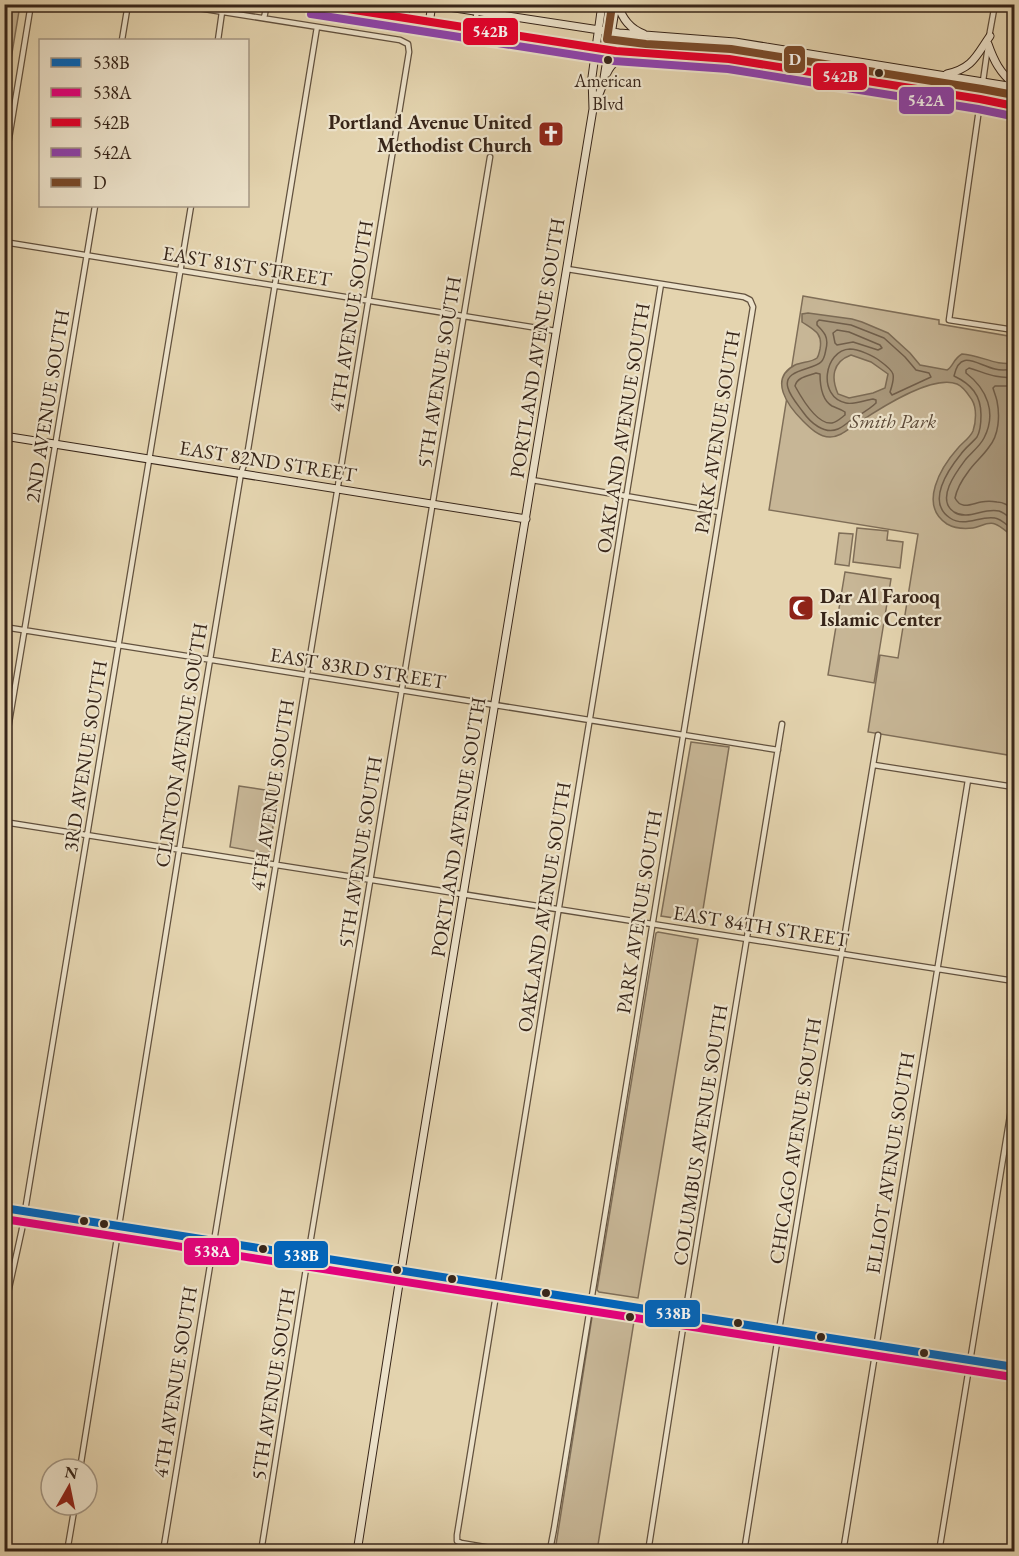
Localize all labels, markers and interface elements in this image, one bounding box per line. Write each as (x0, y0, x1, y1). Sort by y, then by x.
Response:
line badge: 542B (462, 17, 519, 46)
text: 542B (472, 21, 508, 42)
legend (39, 39, 249, 207)
line badge: D (783, 45, 806, 74)
text: D (789, 49, 801, 70)
text: 538B (93, 51, 130, 74)
marker: American Blvd (602, 54, 614, 66)
line badge: 542B (812, 62, 868, 91)
text: 542B (822, 66, 858, 87)
unlabelled marker (873, 67, 885, 79)
place label: American Blvd (573, 69, 642, 115)
text: 538A (93, 81, 132, 104)
line badge: 542A (898, 86, 955, 115)
text: 542A (908, 90, 945, 111)
place label: Portland Avenue United Methodist Church (328, 109, 532, 158)
text: 542B (93, 111, 130, 134)
church icon: Portland Avenue United Methodist Church (536, 119, 566, 149)
text: 542A (93, 141, 132, 164)
text: D (93, 171, 107, 194)
street label: PORTLAND AVENUE SOUTH (504, 216, 570, 480)
street label: 4TH AVENUE SOUTH (323, 218, 379, 414)
street label: EAST 81ST STREET (161, 240, 334, 292)
street label: 5TH AVENUE SOUTH (411, 274, 467, 470)
street label: OAKLAND AVENUE SOUTH (590, 301, 656, 555)
street label: 2ND AVENUE SOUTH (19, 308, 75, 504)
street label: PARK AVENUE SOUTH (688, 328, 746, 536)
park label: Smith Park (849, 408, 936, 434)
street label: EAST 82ND STREET (178, 434, 359, 488)
place label: Dar Al Farooq Islamic Center (820, 583, 942, 632)
mosque icon: Dar Al Farooq Islamic Center (786, 593, 816, 623)
street label: CLINTON AVENUE SOUTH (149, 621, 213, 869)
street label: EAST 83RD STREET (268, 641, 448, 695)
street label: 3RD AVENUE SOUTH (57, 658, 113, 854)
street label: PORTLAND AVENUE SOUTH (425, 695, 491, 959)
street label: 4TH AVENUE SOUTH (244, 697, 300, 893)
street label: 5TH AVENUE SOUTH (332, 754, 388, 950)
street label: OAKLAND AVENUE SOUTH (511, 780, 577, 1034)
street label: PARK AVENUE SOUTH (610, 808, 668, 1016)
street label: EAST 84TH STREET (671, 899, 851, 953)
street label: COLUMBUS AVENUE SOUTH (666, 1002, 734, 1268)
street label: CHICAGO AVENUE SOUTH (763, 1016, 827, 1266)
street label: ELLIOT AVENUE SOUTH (860, 1050, 920, 1276)
unlabelled marker (78, 1215, 90, 1227)
unlabelled marker (98, 1218, 110, 1230)
line badge: 538A (183, 1237, 240, 1266)
line badge: 538B (273, 1240, 329, 1269)
text: 538A (194, 1241, 231, 1262)
unlabelled marker (257, 1243, 269, 1255)
text: 538B (283, 1245, 319, 1266)
unlabelled marker (391, 1264, 403, 1276)
unlabelled marker (446, 1273, 458, 1285)
street label: 4TH AVENUE SOUTH (147, 1284, 203, 1480)
street label: 5TH AVENUE SOUTH (245, 1286, 301, 1482)
unlabelled marker (540, 1287, 552, 1299)
line badge: 538B (644, 1299, 701, 1328)
text: 538B (655, 1303, 691, 1324)
unlabelled marker (624, 1311, 636, 1323)
unlabelled marker (732, 1317, 744, 1329)
unlabelled marker (815, 1331, 827, 1343)
unlabelled marker (918, 1347, 930, 1359)
north arrow (39, 1457, 99, 1517)
text: N (63, 1461, 79, 1484)

